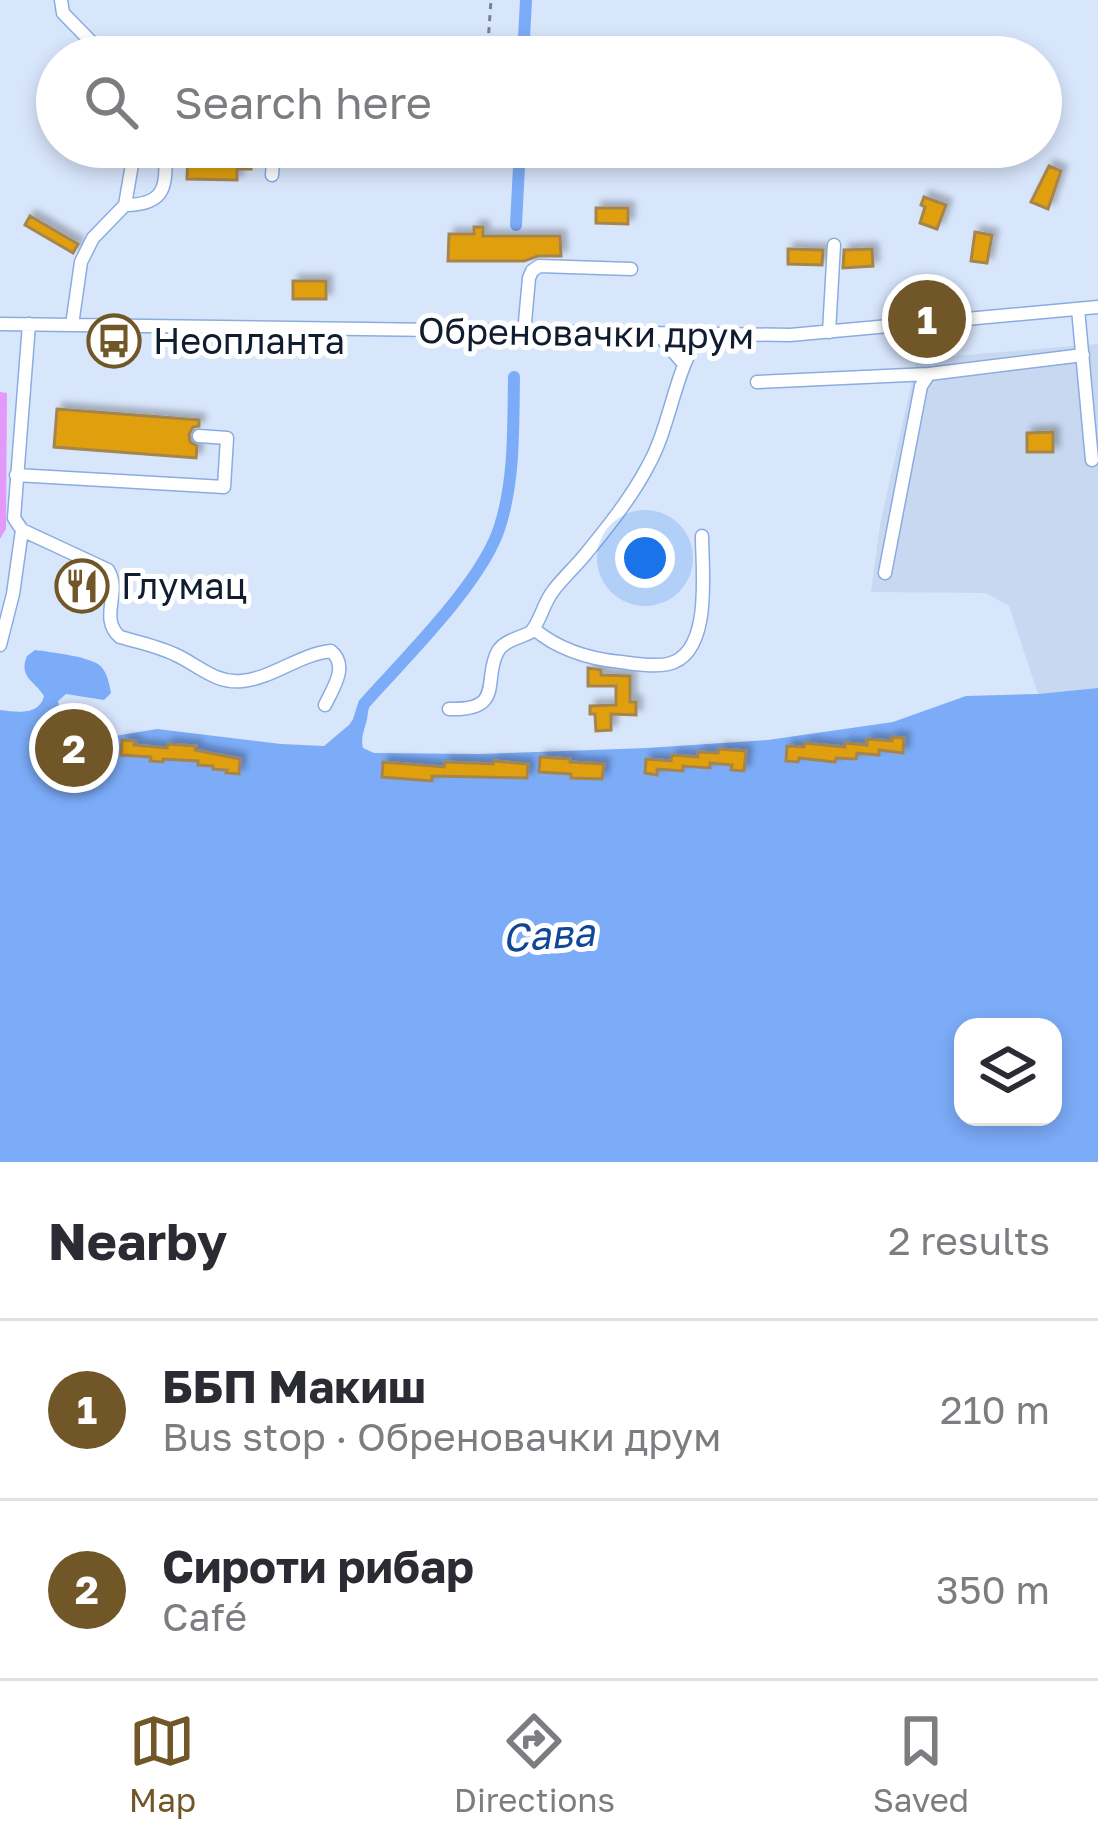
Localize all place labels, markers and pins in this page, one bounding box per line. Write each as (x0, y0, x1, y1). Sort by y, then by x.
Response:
pin: 1 (888, 274, 966, 364)
bus stop icon: Неопланта (86, 313, 142, 369)
place label: Неопланта (153, 319, 345, 362)
restaurant icon: Глумац (54, 558, 110, 614)
place label: Глумац (121, 564, 247, 607)
pin: 2 (35, 703, 113, 793)

